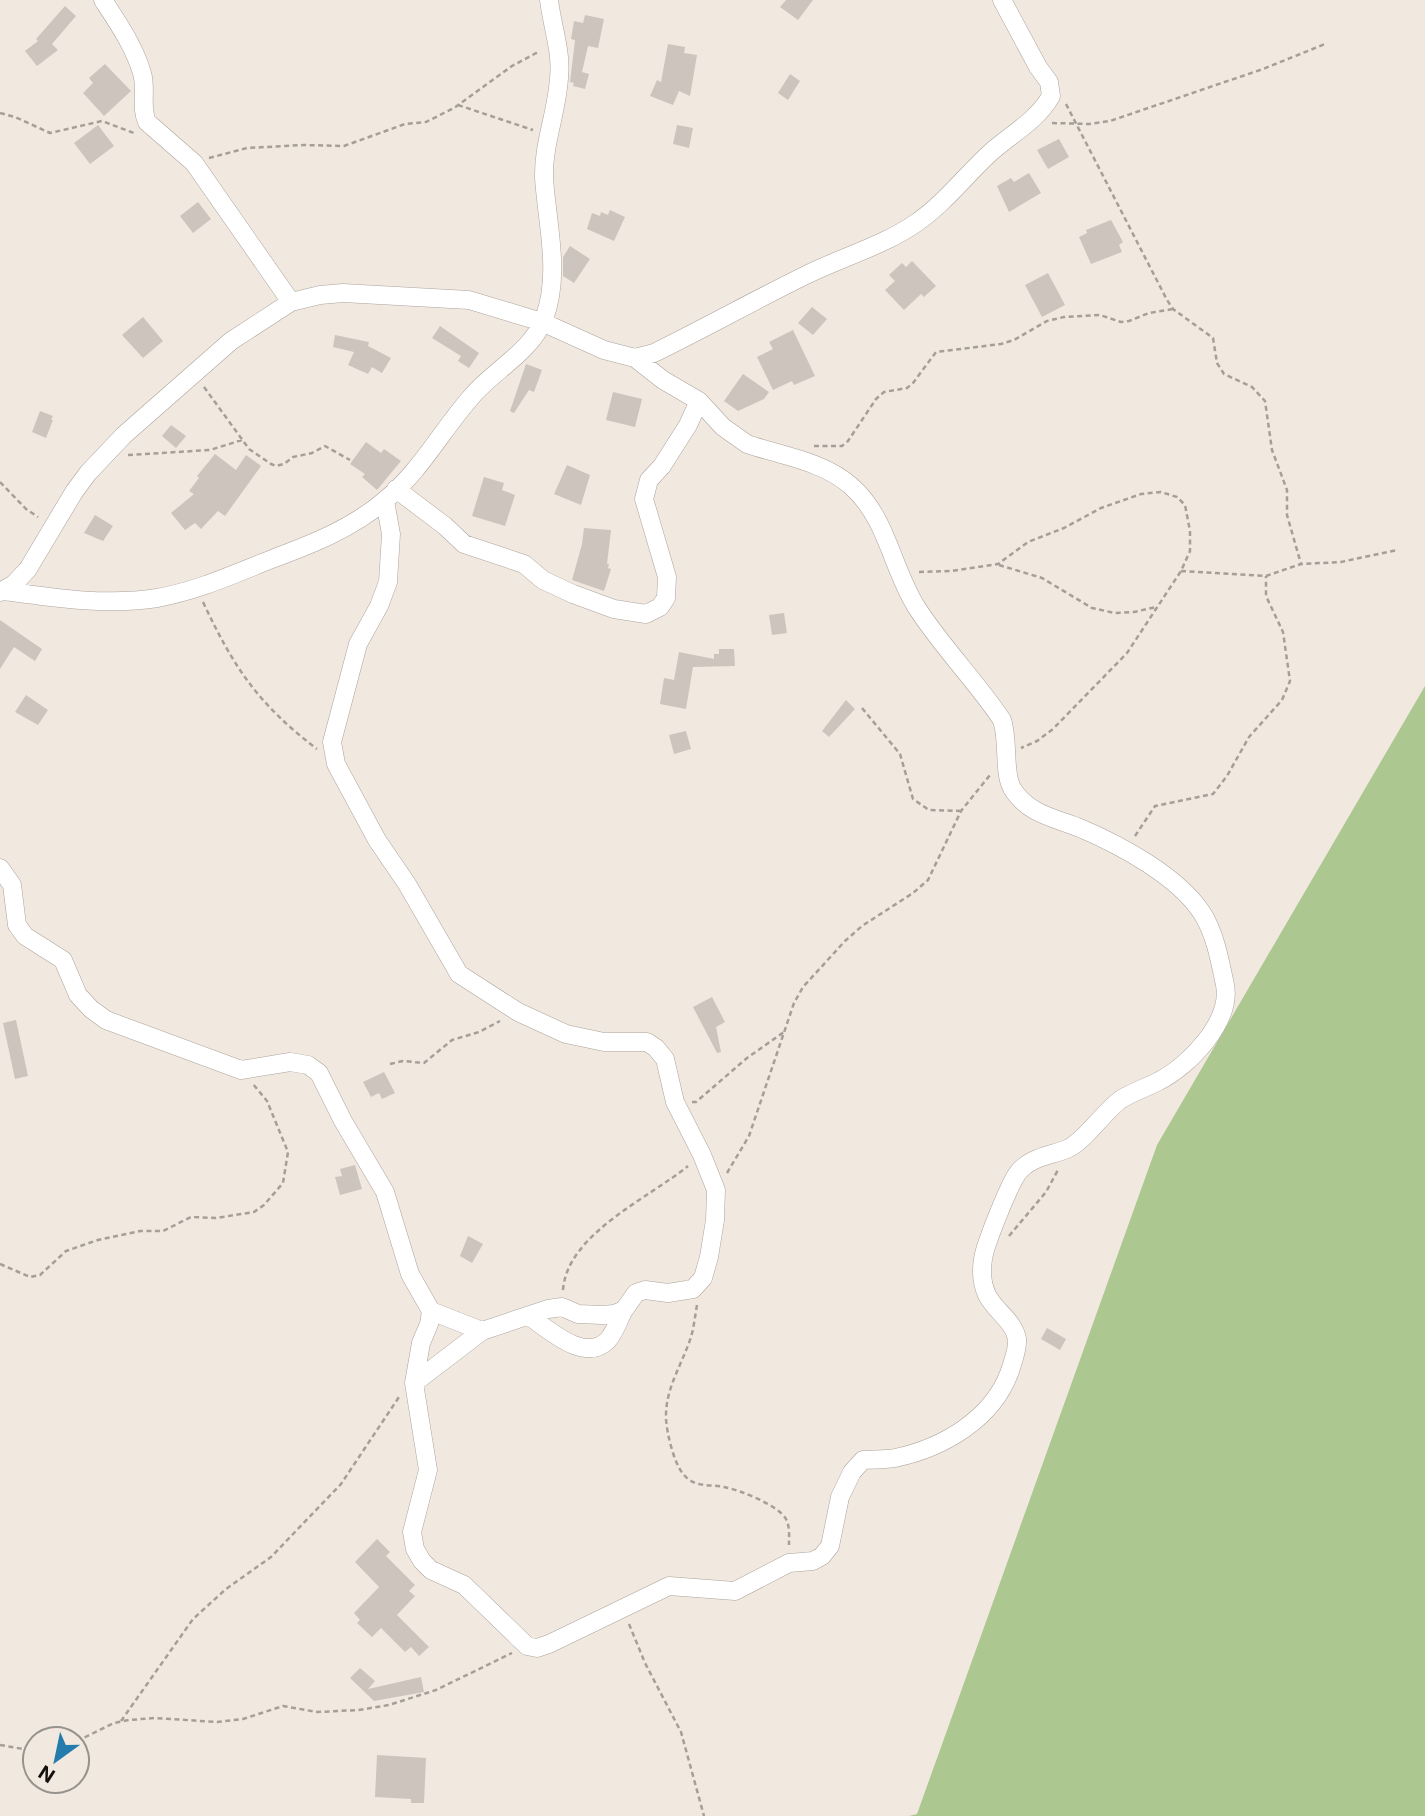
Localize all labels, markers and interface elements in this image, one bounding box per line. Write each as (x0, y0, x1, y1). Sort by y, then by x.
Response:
north arrow (21, 1725, 91, 1795)
text: N (35, 1760, 59, 1787)

